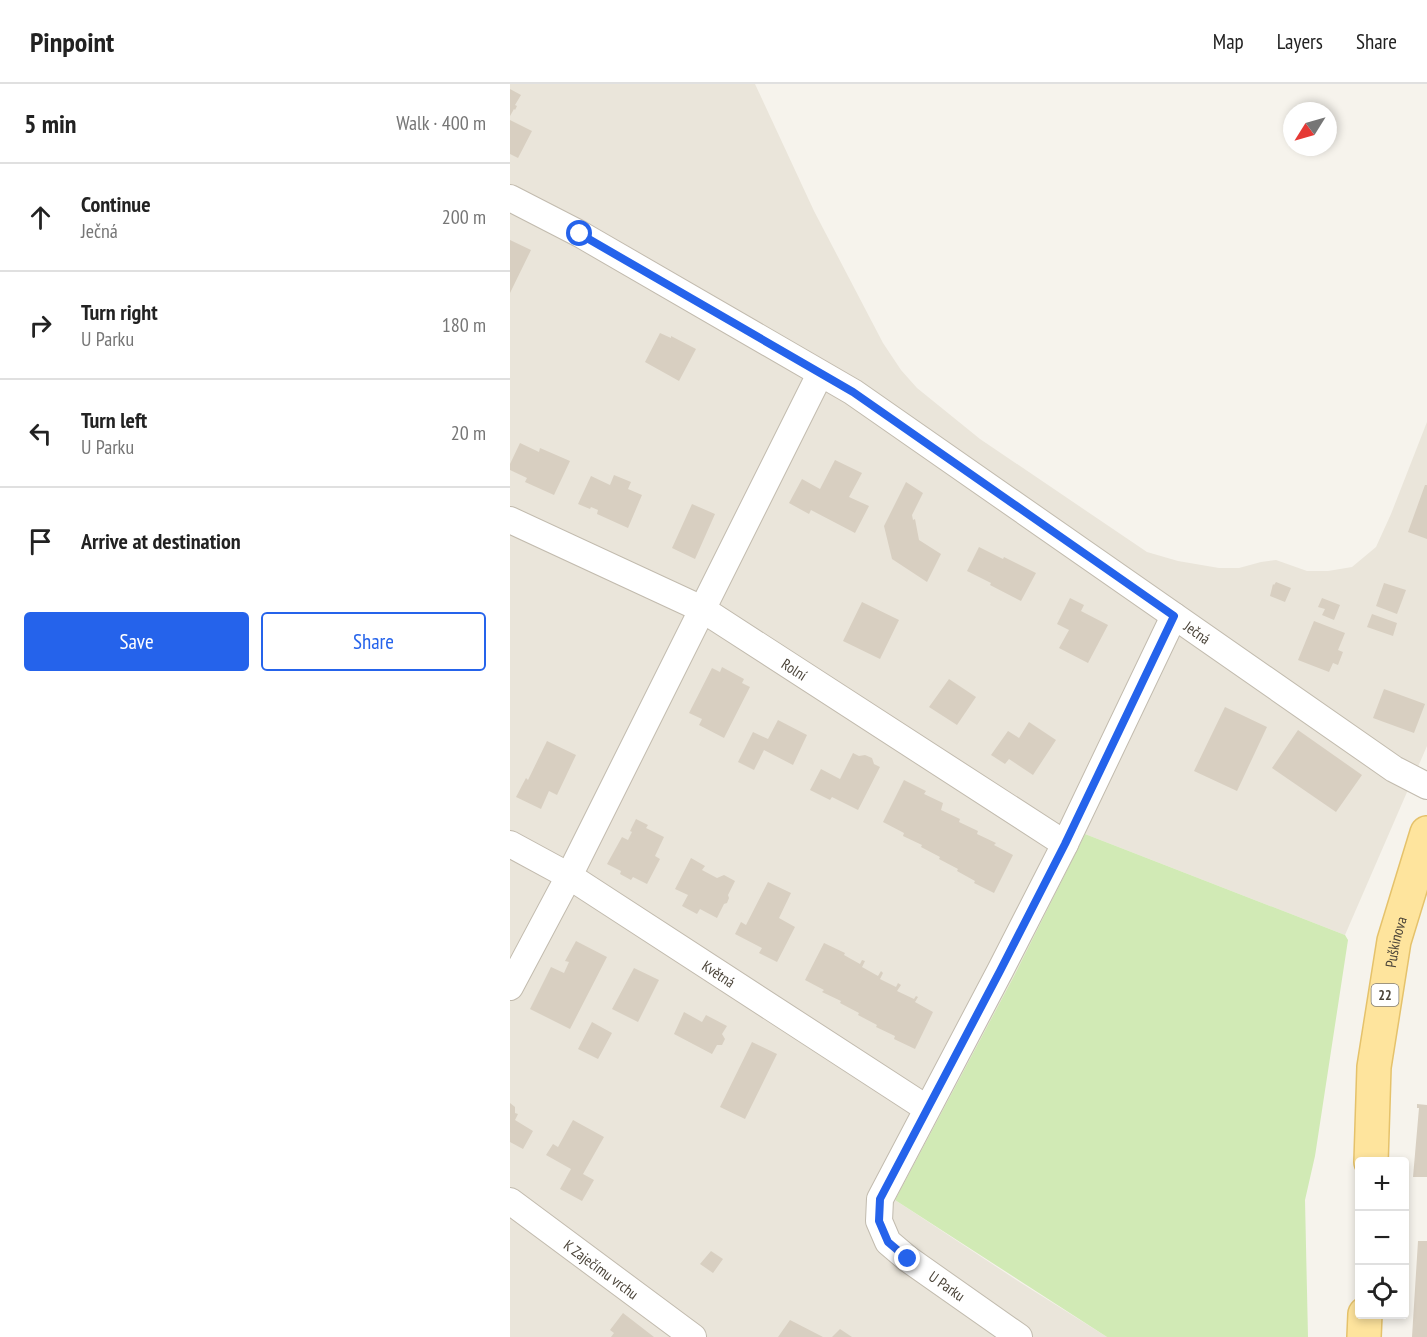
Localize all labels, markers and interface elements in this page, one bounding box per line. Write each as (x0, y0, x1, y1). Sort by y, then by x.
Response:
text: Pinpoint (30, 23, 114, 60)
text: Map (1213, 28, 1244, 55)
text: Layers (1277, 28, 1323, 55)
text: Share (1356, 28, 1397, 55)
north arrow (1283, 102, 1337, 156)
text: 5 min (24, 107, 77, 140)
text: Walk · 400 m (396, 110, 486, 136)
text: Continue (81, 190, 151, 218)
icon: ahead (24, 201, 57, 234)
text: 200 m (442, 204, 486, 230)
text: Ječná (81, 218, 118, 244)
route start (566, 220, 592, 246)
text: Turn right (81, 298, 158, 326)
icon: right (24, 309, 57, 342)
text: 180 m (442, 312, 486, 338)
text: U Parku (81, 326, 134, 352)
text: Turn left (81, 406, 147, 434)
icon: left (24, 417, 57, 450)
text: 20 m (451, 420, 486, 446)
text: U Parku (81, 434, 134, 460)
icon: arrive (24, 525, 57, 558)
text: Arrive at destination (81, 527, 241, 555)
button: Save (24, 612, 249, 671)
button: Share (261, 612, 486, 671)
street label: Ječná (1180, 616, 1214, 648)
street label: Rolní (778, 654, 812, 685)
street label: Puškinova (1380, 914, 1410, 969)
street label: Květná (699, 956, 739, 991)
road number: 22 (1372, 984, 1398, 1006)
map controls (1355, 1157, 1409, 1319)
button: + (1355, 1157, 1409, 1211)
button: − (1355, 1211, 1409, 1265)
street label: K Zaječímu vrchu (560, 1235, 643, 1303)
route end (894, 1245, 920, 1271)
button: locate (1355, 1265, 1409, 1319)
street label: U Parku (925, 1267, 969, 1305)

